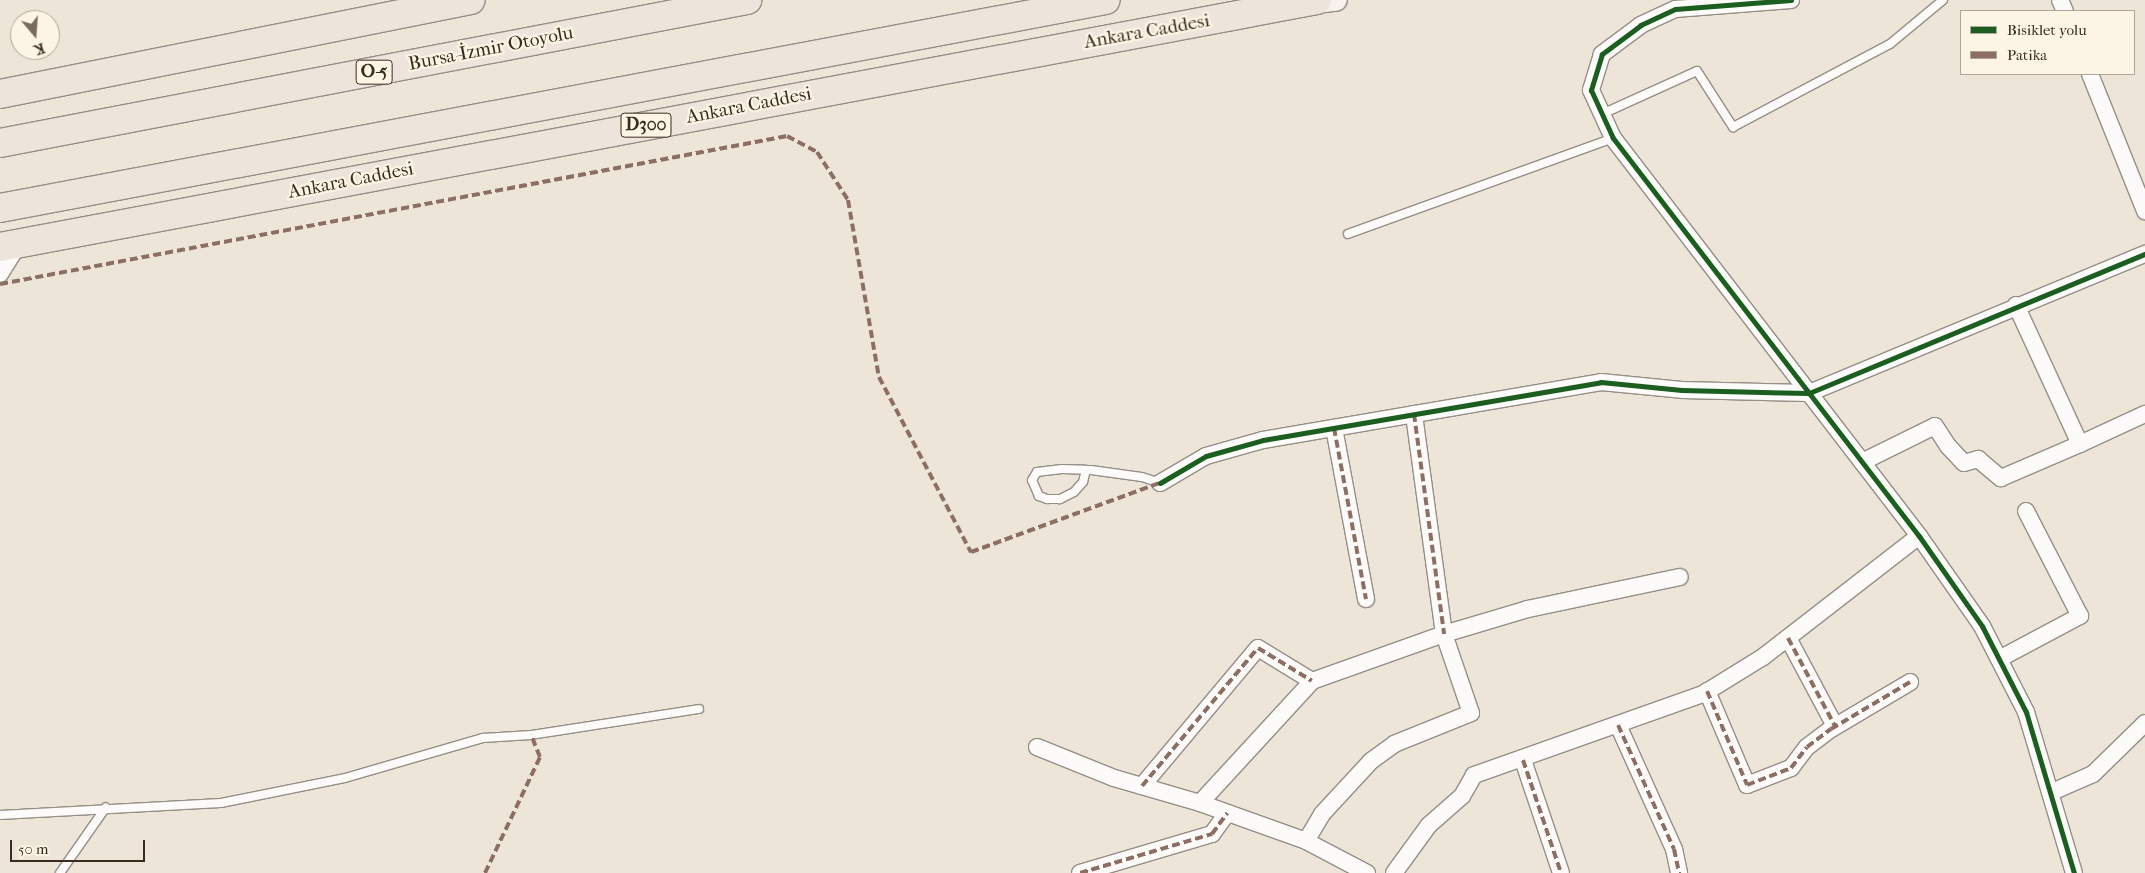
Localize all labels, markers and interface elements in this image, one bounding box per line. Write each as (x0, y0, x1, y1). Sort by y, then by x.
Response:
north arrow (10, 10, 60, 60)
street label: Ankara Caddesi (1082, 10, 1212, 54)
legend (1960, 10, 2135, 75)
text: Bisiklet yolu (2007, 21, 2087, 39)
street label: Bursa-İzmir Otoyolu (407, 22, 575, 76)
text: K (32, 39, 47, 58)
text: Patika (2007, 46, 2047, 64)
road number: O-5 (355, 56, 393, 88)
street label: Ankara Caddesi (684, 83, 814, 129)
road number: D300 (620, 110, 672, 140)
street label: Ankara Caddesi (286, 158, 416, 204)
scale bar (12, 830, 148, 862)
text: 50 m (18, 840, 48, 858)

